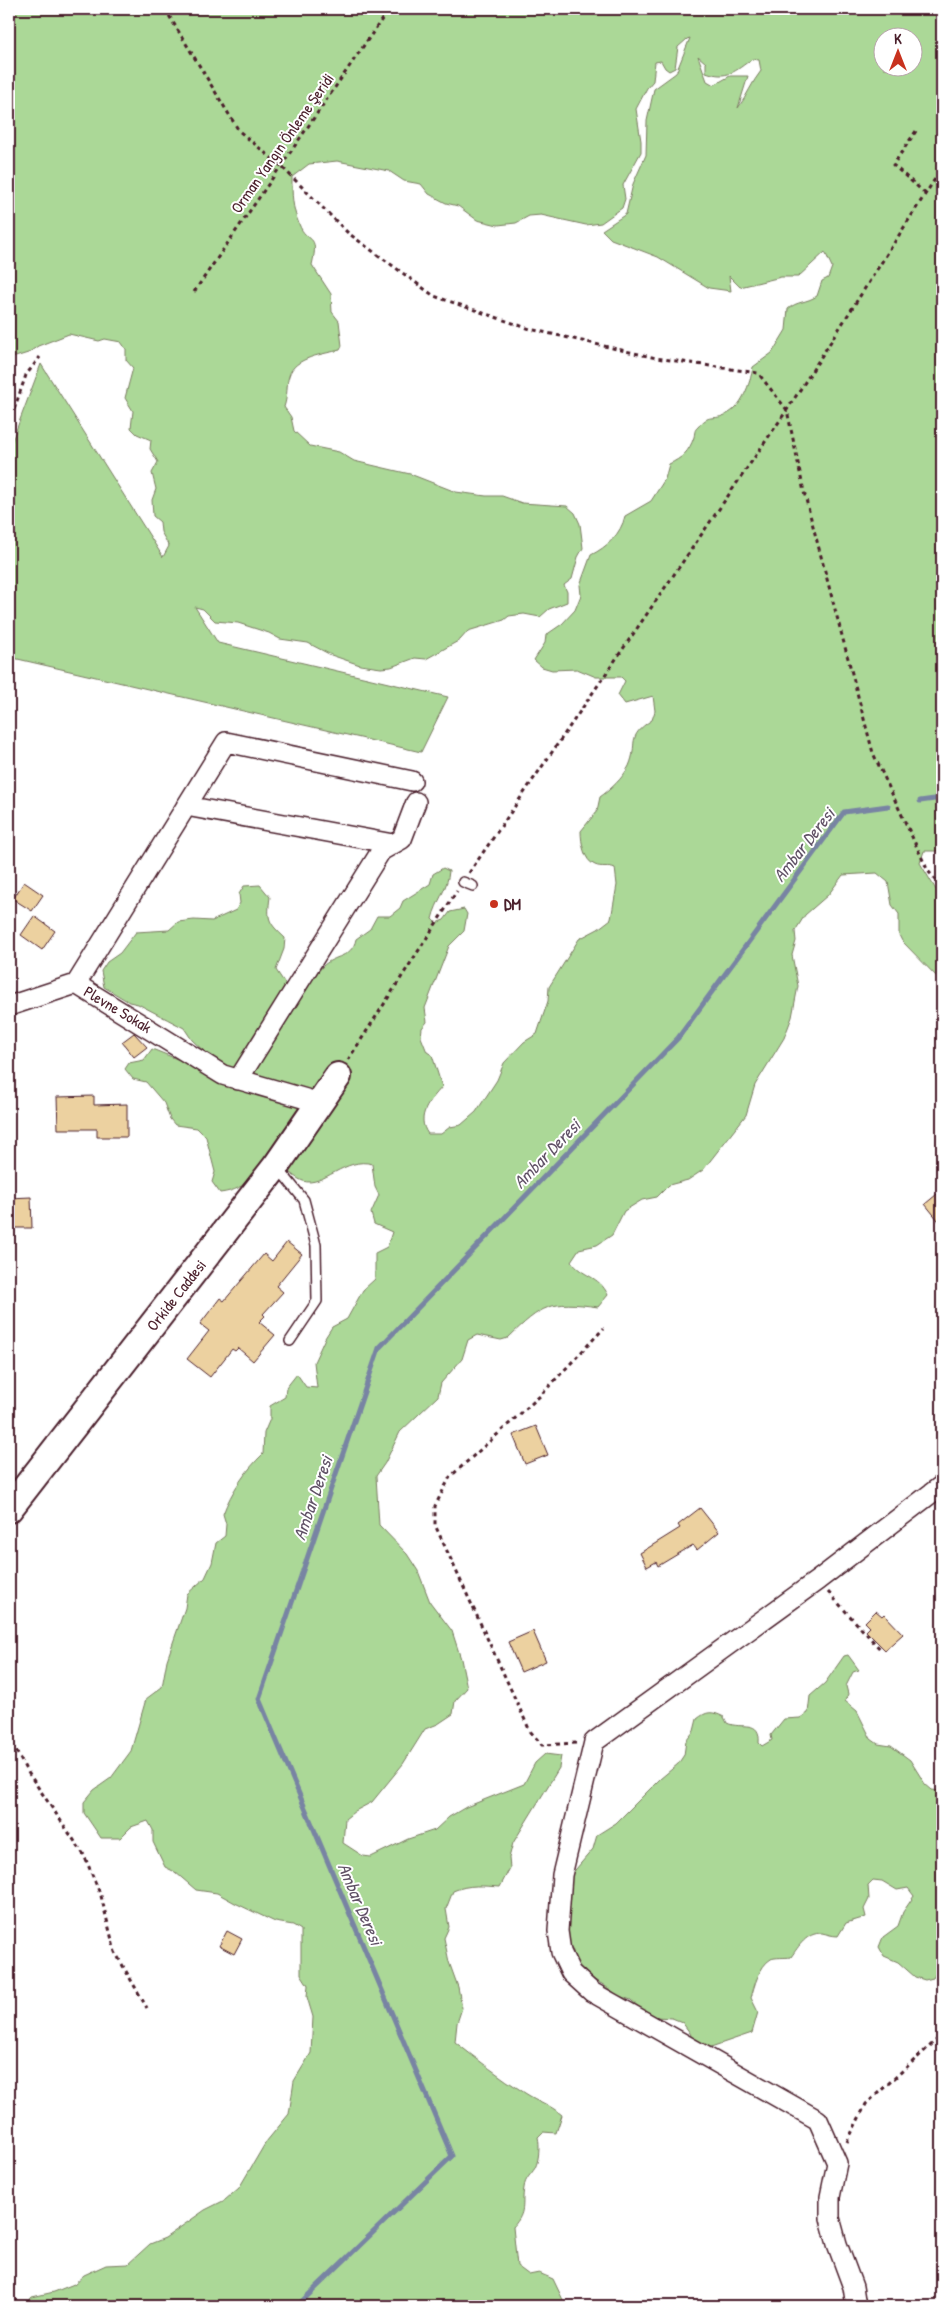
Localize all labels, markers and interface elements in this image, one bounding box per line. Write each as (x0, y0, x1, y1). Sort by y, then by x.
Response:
north arrow (874, 28, 924, 78)
text: K (894, 29, 902, 48)
street label: Orman Yangın Önleme Şeridi (225, 69, 339, 217)
water label: Ambar Deresi (767, 801, 842, 887)
place label: DM (504, 893, 522, 915)
marker: DM (488, 898, 500, 910)
street label: Plevne Sokak (80, 980, 156, 1038)
water label: Ambar Deresi (507, 1112, 587, 1194)
street label: Orkide Caddesi (141, 1255, 211, 1335)
water label: Ambar Deresi (286, 1451, 339, 1543)
water label: Ambar Deresi (332, 1859, 390, 1951)

